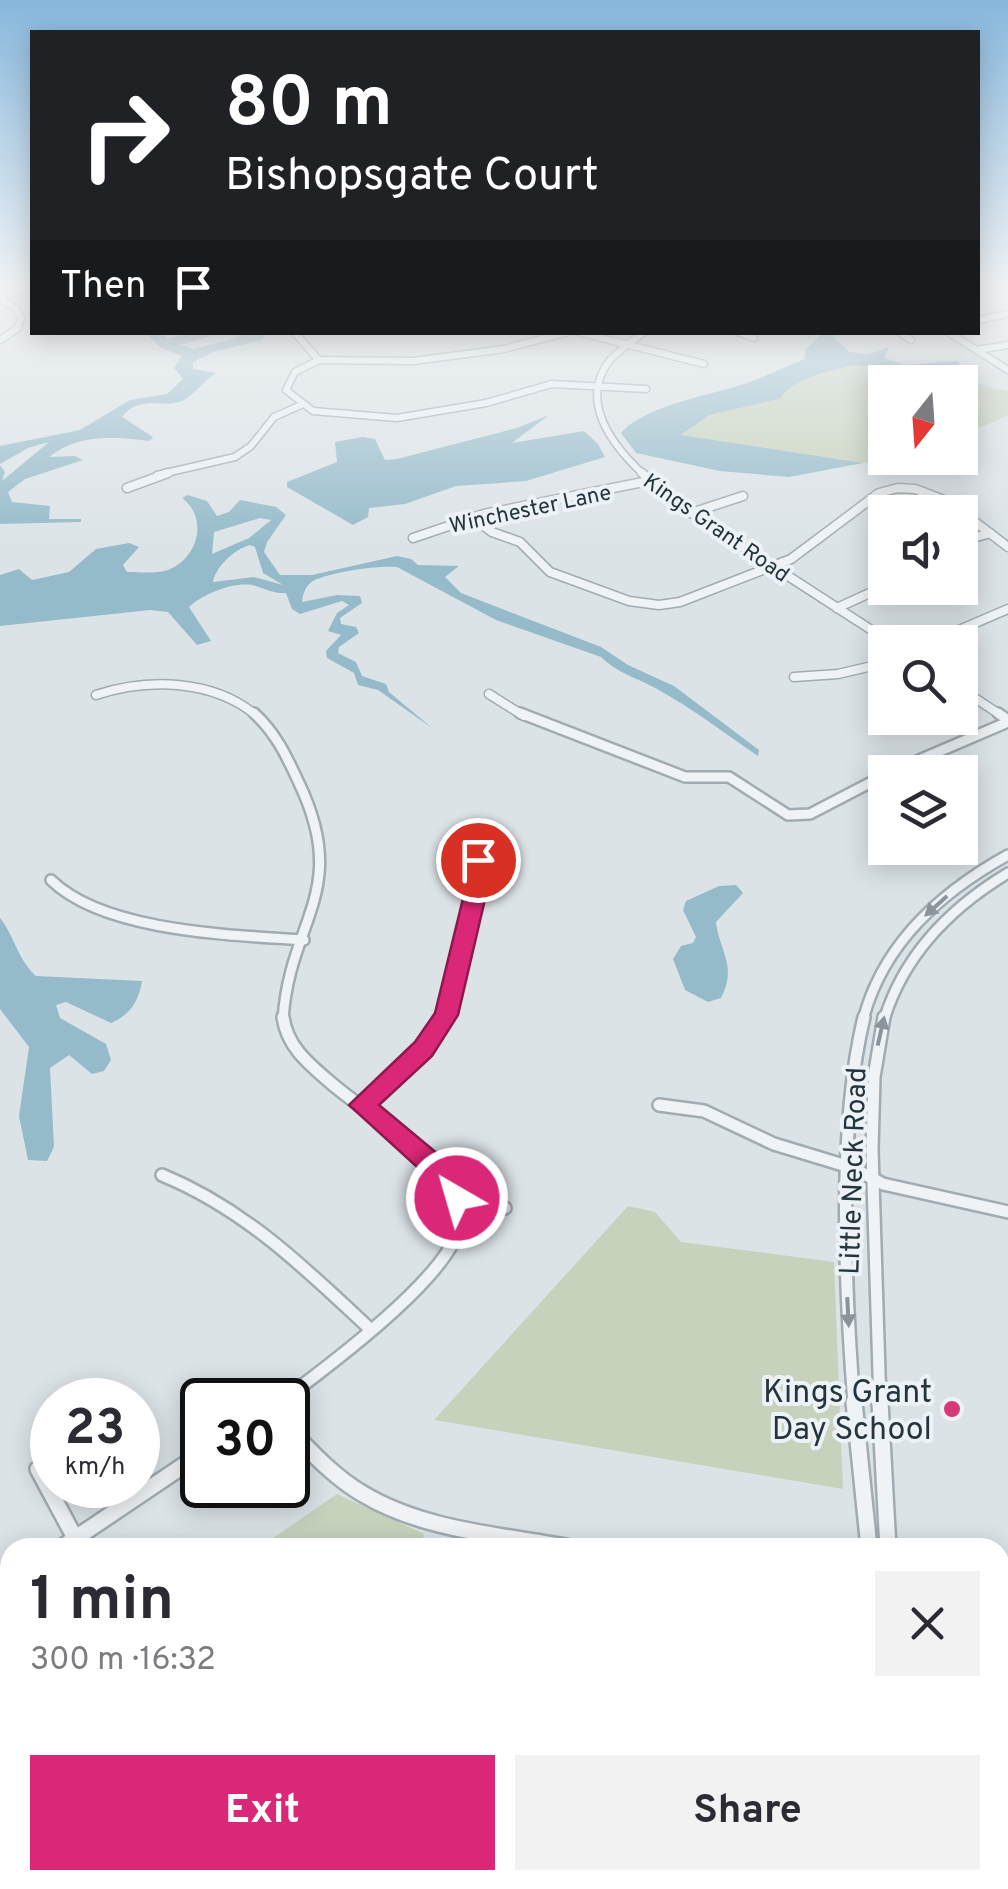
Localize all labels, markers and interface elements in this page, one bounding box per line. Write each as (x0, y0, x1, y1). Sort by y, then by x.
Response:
text: 80 m (225, 62, 393, 151)
icon: right (60, 70, 190, 200)
text: Bishopsgate Court (225, 149, 599, 206)
icon: arrive (166, 260, 221, 315)
text: Then (60, 263, 146, 312)
north arrow (868, 365, 978, 475)
map controls (868, 365, 978, 865)
street label: Kings Grant Road (637, 469, 794, 590)
street label: Winchester Lane (447, 480, 614, 541)
button: sound (868, 495, 978, 605)
button: search (868, 625, 978, 735)
button: layers (868, 755, 978, 865)
pin (436, 818, 521, 903)
icon: arrive (451, 833, 506, 888)
one-way arrow (924, 894, 949, 916)
one-way arrow (874, 1015, 890, 1046)
street label: Little Neck Road (833, 1067, 877, 1275)
position arrow (405, 1146, 509, 1250)
one-way arrow (840, 1297, 856, 1329)
place label: Kings Grant Day School (763, 1374, 932, 1451)
speed limit sign: 30 (180, 1378, 310, 1508)
marker: Kings Grant Day School (941, 1398, 963, 1420)
text: 23 (65, 1399, 125, 1462)
text: km/h (65, 1452, 125, 1484)
text: 1 min (30, 1565, 174, 1641)
button: close (875, 1571, 980, 1676)
text: 300 m · 16:32 (30, 1641, 216, 1681)
button: Exit (30, 1755, 495, 1870)
button: Share (515, 1755, 980, 1870)

